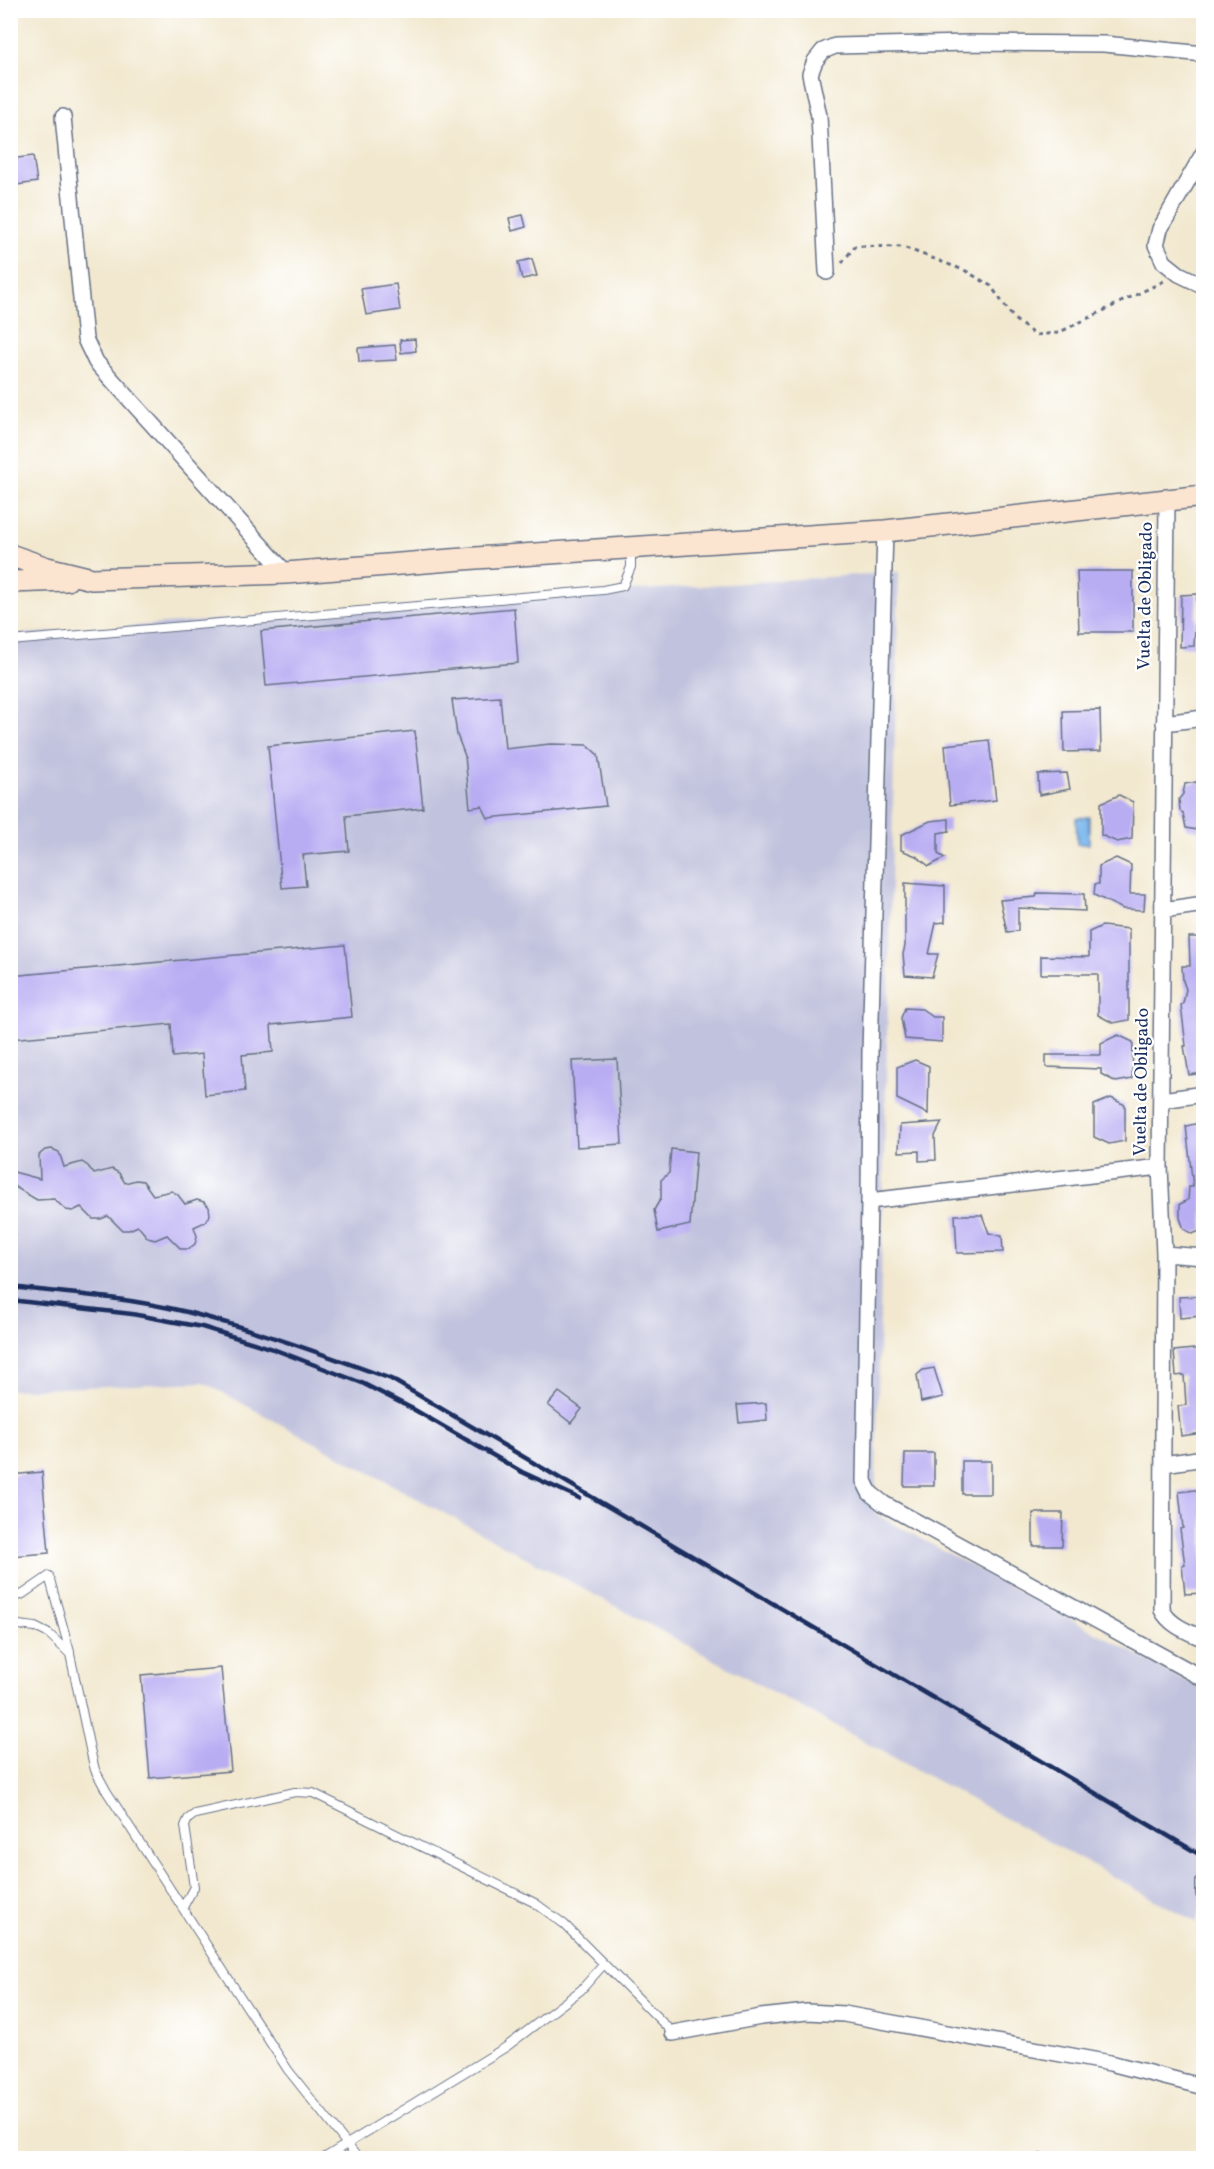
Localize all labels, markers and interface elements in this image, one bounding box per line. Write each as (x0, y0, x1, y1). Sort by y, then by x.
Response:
street label: Vuelta de Obligado (1132, 522, 1160, 670)
street label: Vuelta de Obligado (1128, 1008, 1156, 1156)

